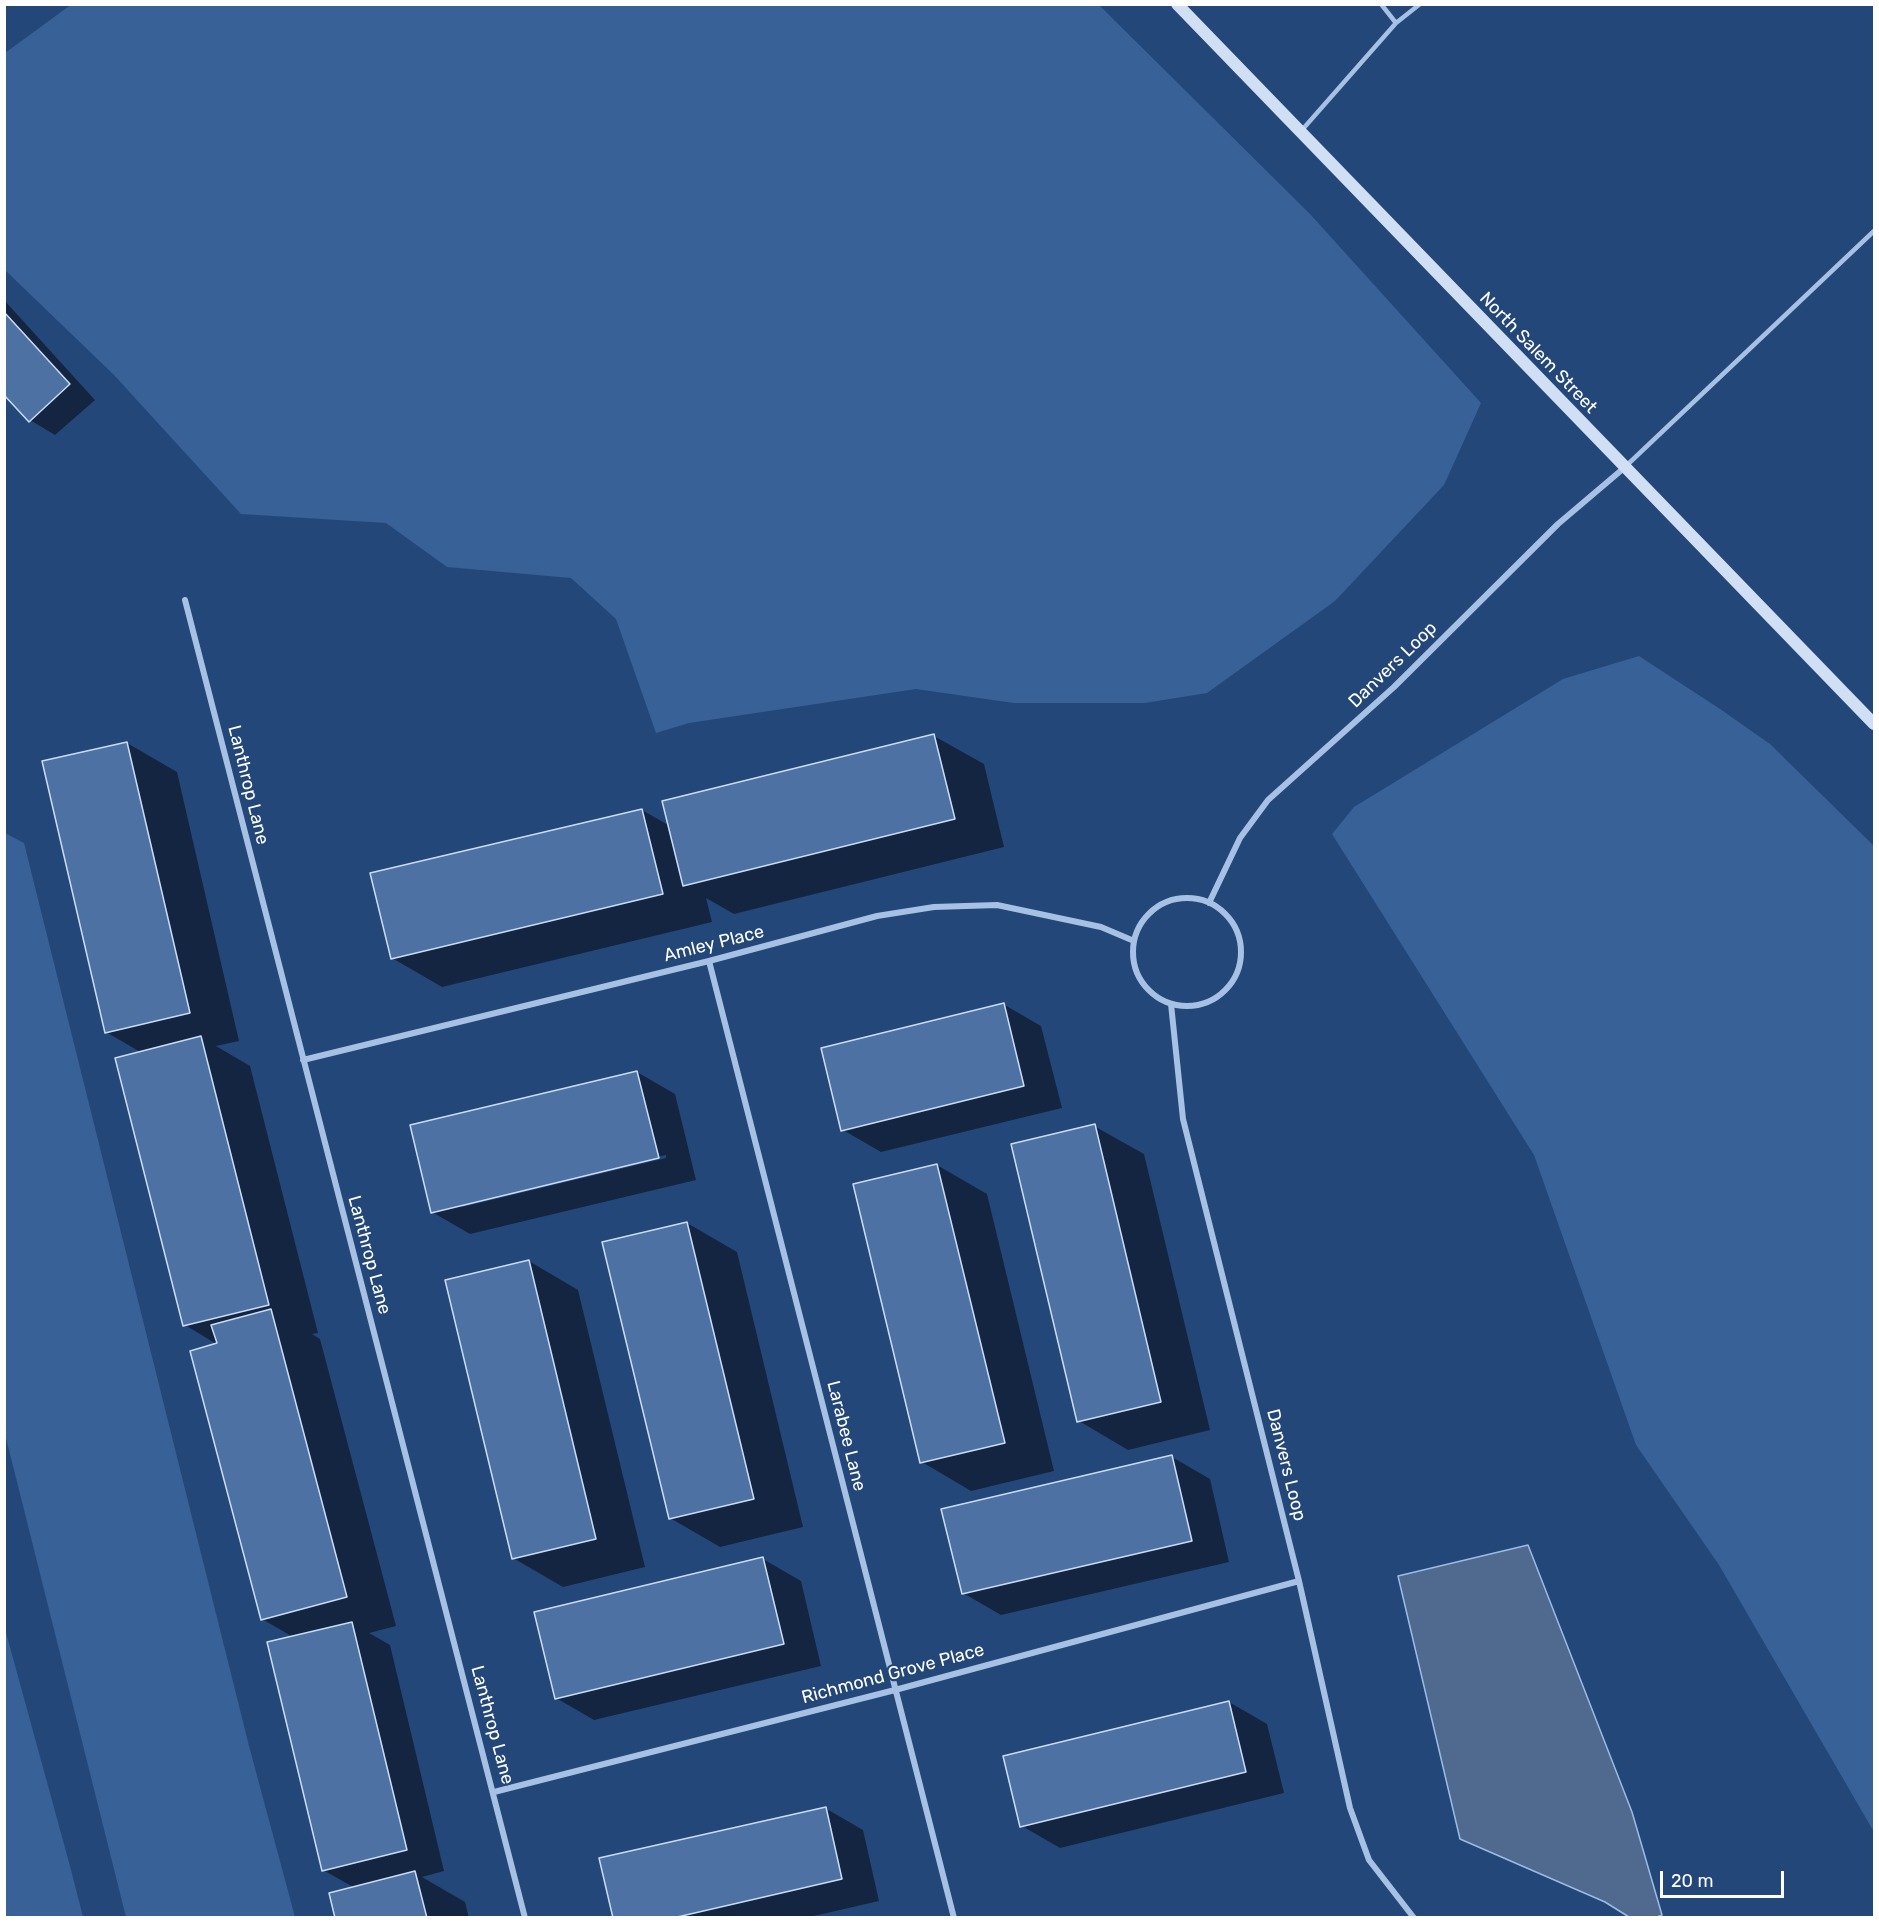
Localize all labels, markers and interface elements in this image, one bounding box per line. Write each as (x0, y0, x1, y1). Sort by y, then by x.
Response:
street label: North Salem Street (1475, 288, 1601, 418)
street label: Danvers Loop (1344, 617, 1442, 713)
street label: Lanthrop Lane (223, 723, 273, 847)
street label: Amley Place (662, 921, 766, 967)
street label: Lanthrop Lane (343, 1193, 395, 1317)
street label: Larabee Lane (822, 1379, 870, 1493)
street label: Danvers Loop (1262, 1407, 1310, 1523)
street label: Richmond Grove Place (799, 1639, 987, 1709)
street label: Lanthrop Lane (466, 1663, 518, 1787)
scale bar (1663, 1859, 1788, 1897)
text: 20 m (1671, 1870, 1713, 1892)

